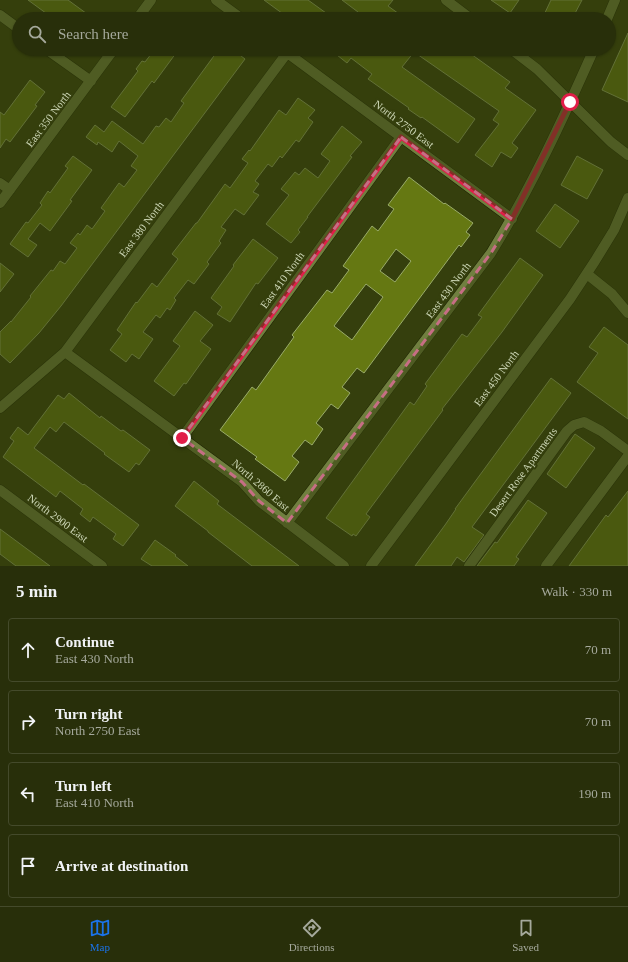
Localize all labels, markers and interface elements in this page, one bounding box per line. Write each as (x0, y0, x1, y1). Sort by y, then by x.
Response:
search box (12, 12, 616, 56)
icon: search (26, 23, 48, 45)
text: Search here (58, 26, 128, 42)
street label: East 350 North (23, 88, 73, 149)
route start (561, 93, 579, 111)
street label: North 2750 East (372, 98, 436, 150)
street label: East 380 North (116, 198, 166, 259)
street label: East 410 North (258, 249, 307, 310)
street label: East 430 North (423, 259, 473, 320)
street label: East 450 North (471, 347, 521, 408)
street label: Desert Rose Apartments (487, 425, 559, 519)
route end (173, 429, 191, 447)
street label: North 2860 East (230, 457, 292, 513)
street label: North 2900 East (26, 492, 90, 544)
text: 5 min (16, 582, 57, 601)
text: Walk · 330 m (541, 584, 612, 599)
text: Continue (55, 634, 114, 650)
icon: ahead (17, 639, 39, 661)
text: 70 m (585, 642, 611, 657)
text: East 430 North (55, 651, 134, 666)
text: Turn right (55, 706, 122, 722)
icon: right (17, 711, 39, 733)
text: 70 m (585, 714, 611, 729)
text: North 2750 East (55, 723, 140, 738)
text: Turn left (55, 778, 112, 794)
icon: left (17, 783, 39, 805)
text: 190 m (578, 786, 611, 801)
text: East 410 North (55, 795, 134, 810)
icon: arrive (17, 855, 39, 877)
text: Arrive at destination (55, 858, 188, 874)
tab: Map (89, 917, 111, 953)
tab: Directions (289, 917, 334, 953)
tab: Saved (512, 917, 539, 953)

